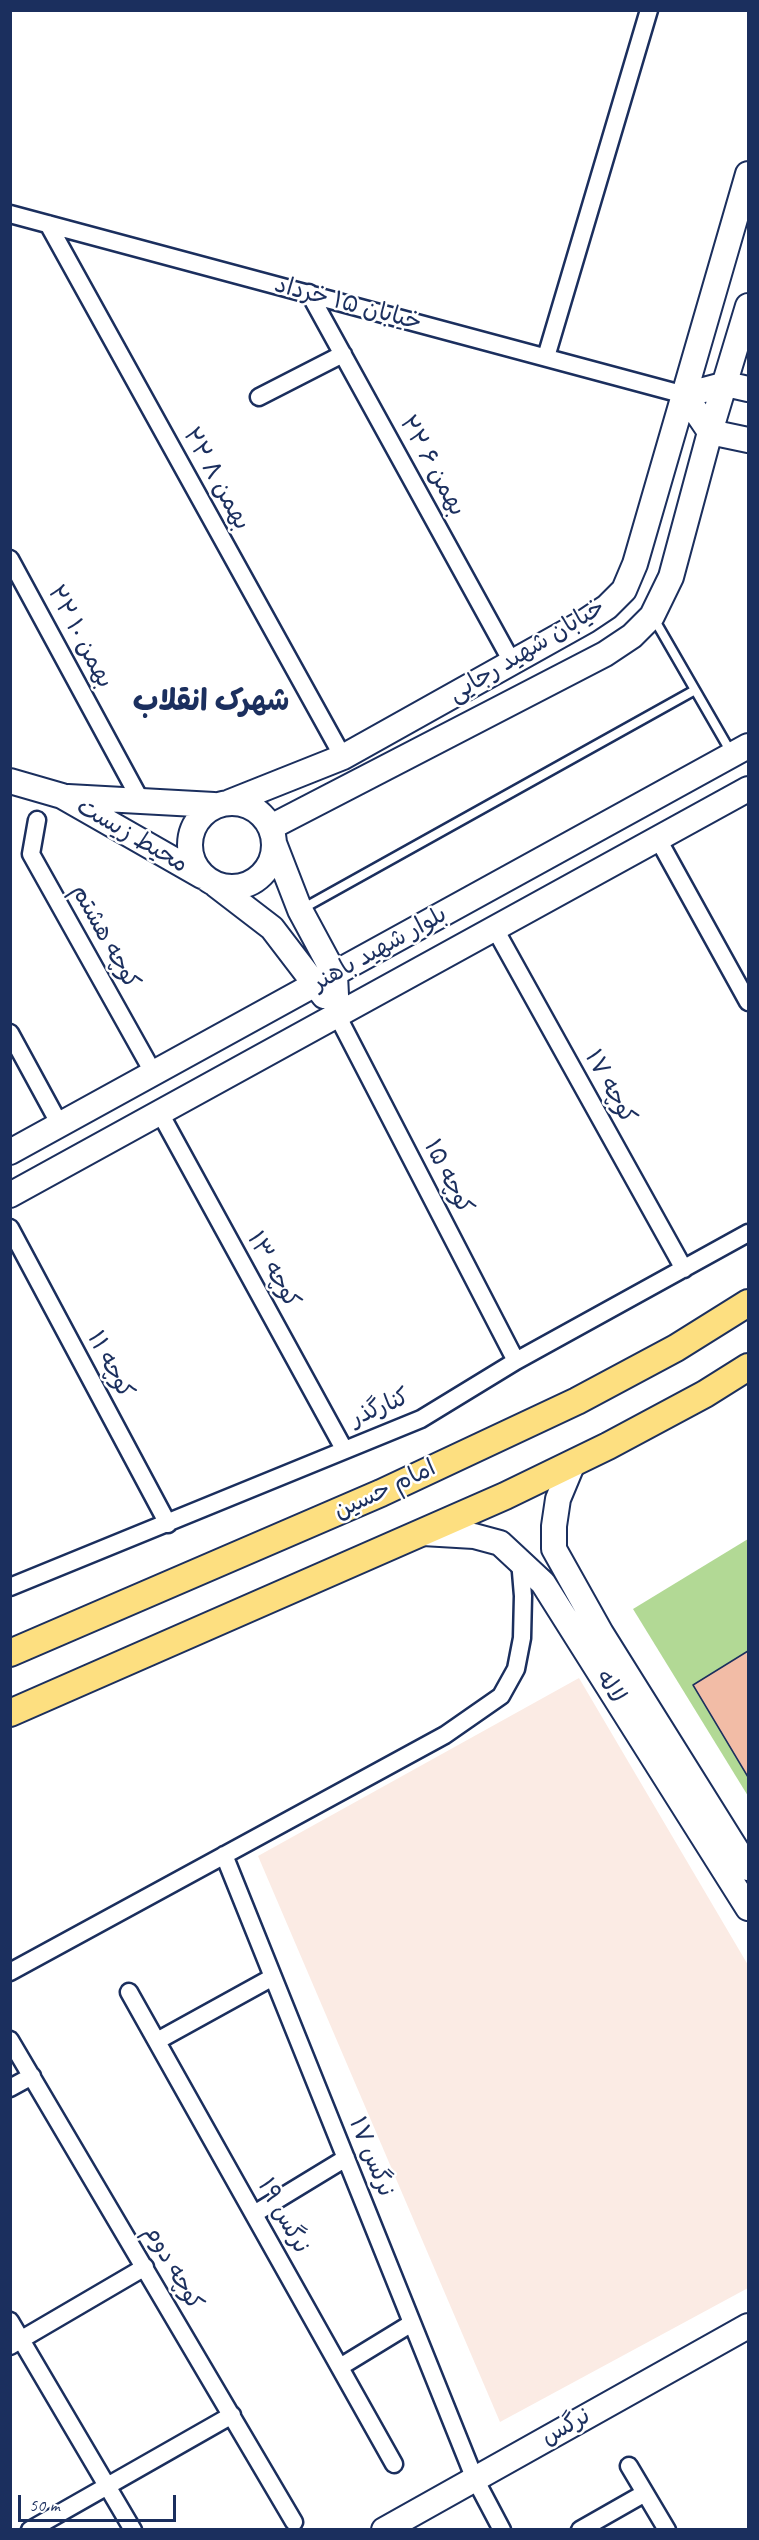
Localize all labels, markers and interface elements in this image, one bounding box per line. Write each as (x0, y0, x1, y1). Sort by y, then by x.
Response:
street label: خیابان ۱۵ خرداد (271, 271, 425, 337)
street label: ۲۲ بهمن ۶ (393, 411, 471, 521)
street label: ۲۲ بهمن ۸ (176, 423, 256, 535)
street label: ۲۲ بهمن ۱۰ (41, 581, 119, 693)
street label: خیابان شهید رجایی (444, 593, 610, 709)
district label: شهرک انقلاب (133, 684, 289, 720)
street label: محیط زیست (71, 793, 193, 879)
street label: کوچه هشتم (64, 880, 146, 994)
street label: بلوار شهید باهنر (308, 900, 452, 998)
street label: کوچه ۱۷ (578, 1045, 642, 1129)
street label: کوچه ۱۵ (417, 1135, 479, 1219)
street label: کوچه ۱۳ (240, 1227, 306, 1313)
street label: کوچه ۱۱ (80, 1326, 140, 1404)
street label: کنارگذر (346, 1383, 414, 1433)
street label: امام حسین (329, 1454, 441, 1526)
street label: لاله (589, 1665, 631, 1709)
street label: نرگس ۱۷ (342, 2113, 400, 2201)
street label: نرگس ۱۹ (251, 2173, 315, 2259)
street label: کوچه دوم (137, 2220, 209, 2316)
street label: نرگس (536, 2402, 596, 2452)
scale bar (21, 2483, 178, 2521)
text: 50 m (29, 2494, 60, 2516)

